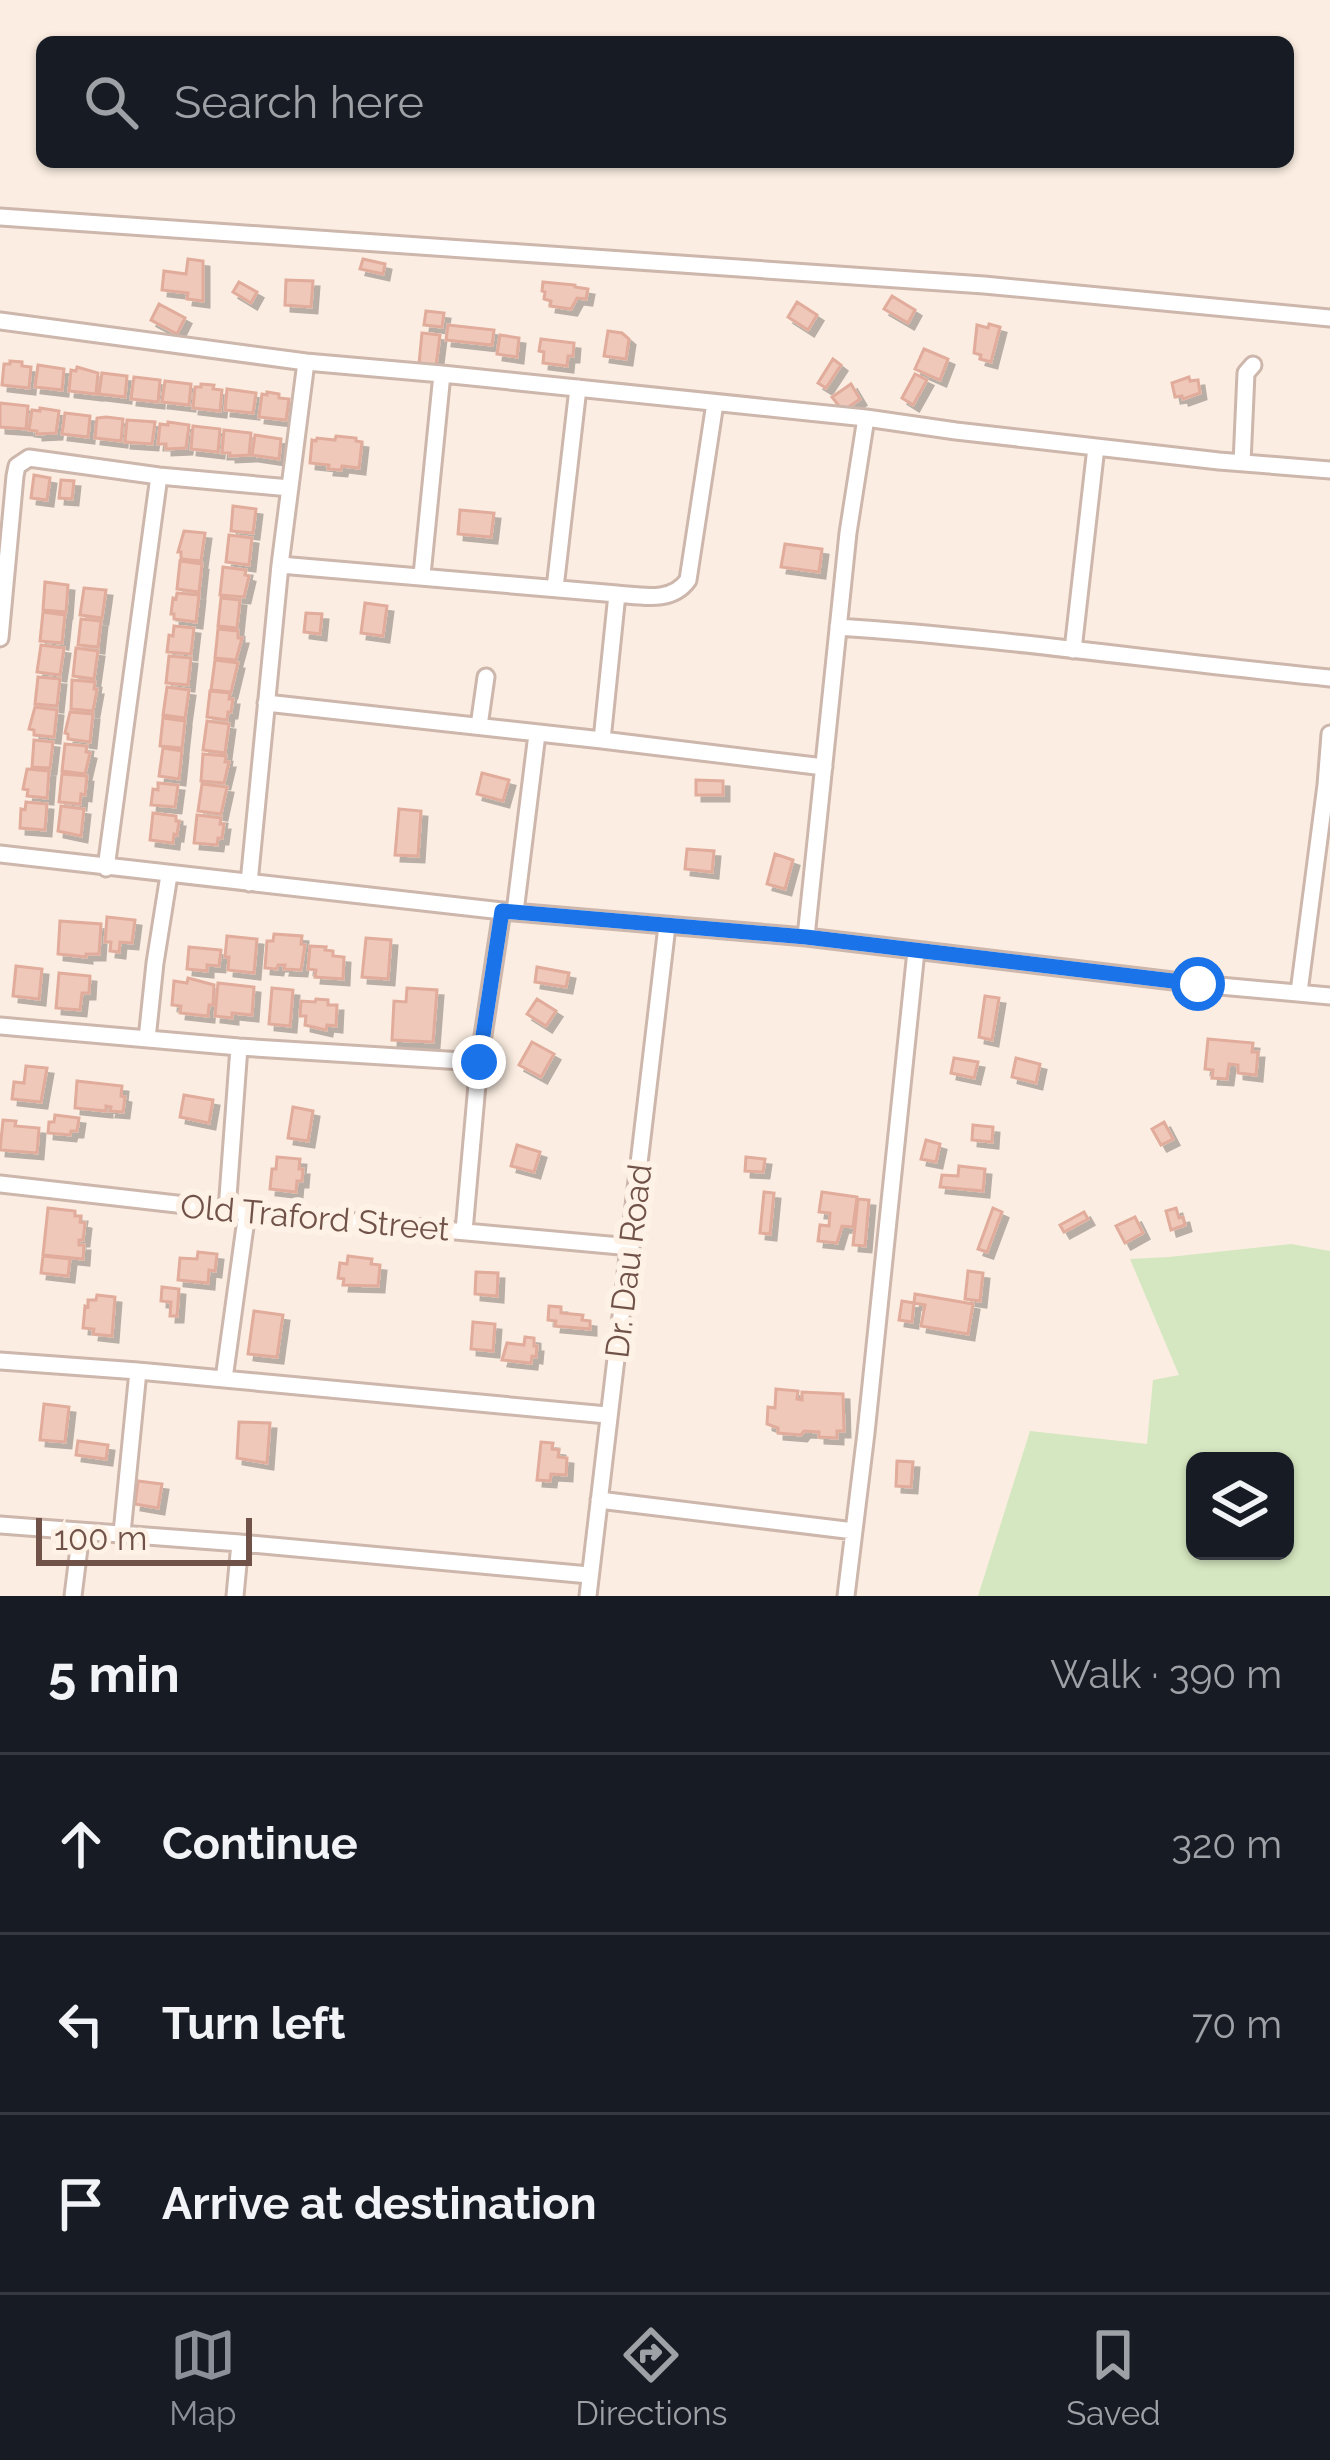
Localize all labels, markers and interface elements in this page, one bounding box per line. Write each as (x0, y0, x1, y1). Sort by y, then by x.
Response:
search box (36, 36, 1294, 168)
icon: search (78, 69, 144, 135)
text: Search here (174, 76, 424, 129)
route start (1171, 957, 1225, 1011)
route end (452, 1035, 506, 1089)
street label: Dr. Dau Road (597, 1162, 660, 1360)
street label: Old Traford Street (179, 1186, 451, 1249)
map controls (1186, 1452, 1294, 1560)
button: layers (1186, 1452, 1294, 1560)
scale bar (36, 1512, 252, 1565)
text: 100 m (54, 1519, 147, 1558)
text: 5 min (48, 1644, 180, 1704)
text: Walk · 390 m (1050, 1651, 1282, 1697)
icon: ahead (48, 1811, 114, 1877)
text: Continue (162, 1817, 358, 1870)
text: 320 m (1171, 1821, 1282, 1867)
icon: left (48, 1991, 114, 2057)
text: Turn left (162, 1997, 345, 2050)
text: 70 m (1192, 2001, 1282, 2047)
icon: arrive (48, 2171, 114, 2237)
text: Arrive at destination (162, 2177, 597, 2230)
tab: Map (169, 2322, 236, 2433)
tab: Directions (575, 2322, 728, 2433)
tab: Saved (1066, 2322, 1161, 2433)

